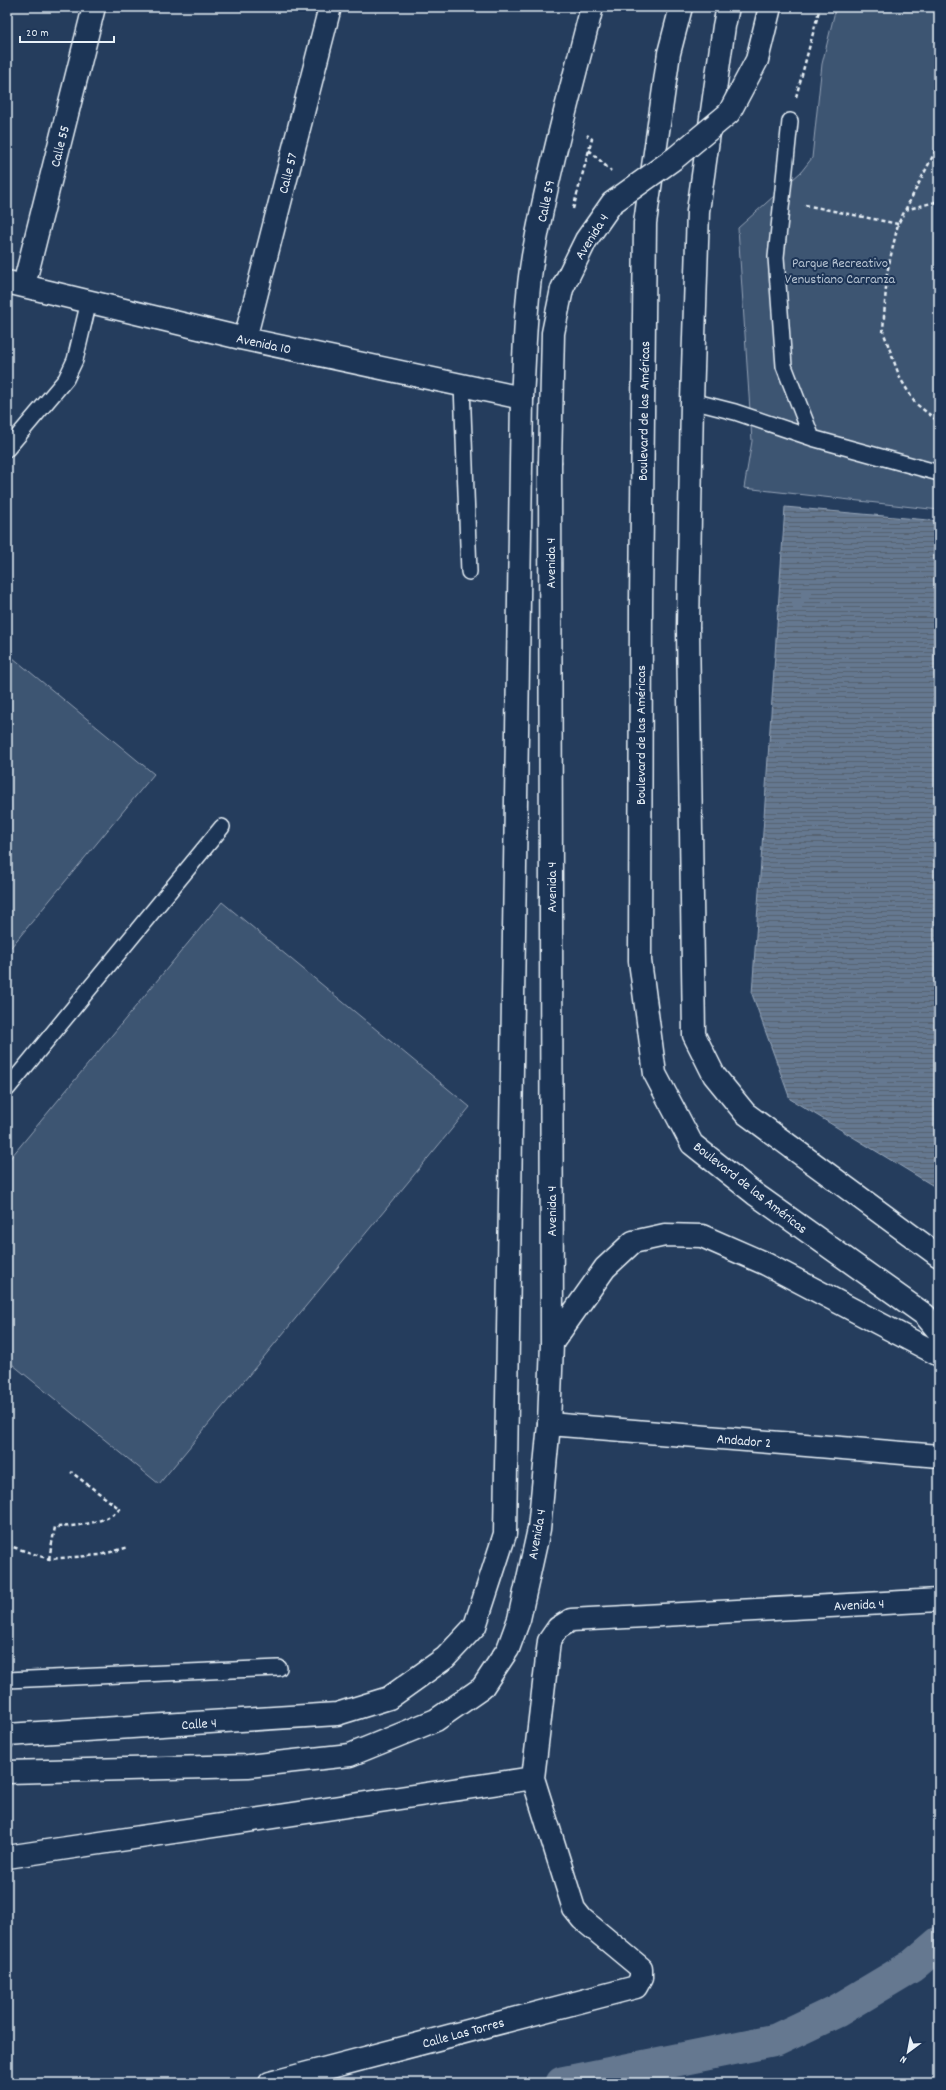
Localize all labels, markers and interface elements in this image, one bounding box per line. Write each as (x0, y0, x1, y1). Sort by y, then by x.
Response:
scale bar (20, 18, 114, 44)
text: 20 m (26, 25, 49, 42)
street label: Calle 55 (46, 123, 76, 170)
street label: Calle 57 (274, 151, 304, 196)
street label: Calle 59 (533, 179, 561, 224)
street label: Avenida 4 (571, 210, 615, 264)
park label: Parque Recreativo Venustiano Carranza (785, 254, 896, 290)
street label: Avenida 10 (234, 329, 293, 361)
street label: Boulevard de las Américas (634, 341, 656, 481)
street label: Avenida 4 (542, 538, 562, 588)
street label: Boulevard de las Américas (632, 665, 652, 805)
street label: Avenida 4 (543, 862, 563, 912)
street label: Boulevard de las Américas (689, 1138, 811, 1240)
street label: Avenida 4 (543, 1186, 563, 1236)
street label: Andador 2 (716, 1430, 772, 1454)
street label: Avenida 4 (524, 1508, 552, 1561)
street label: Avenida 4 (833, 1595, 885, 1617)
street label: Calle 4 (181, 1714, 217, 1736)
street label: Calle Las Torres (420, 2013, 507, 2054)
north arrow (888, 2032, 928, 2072)
text: N (897, 2050, 910, 2067)

